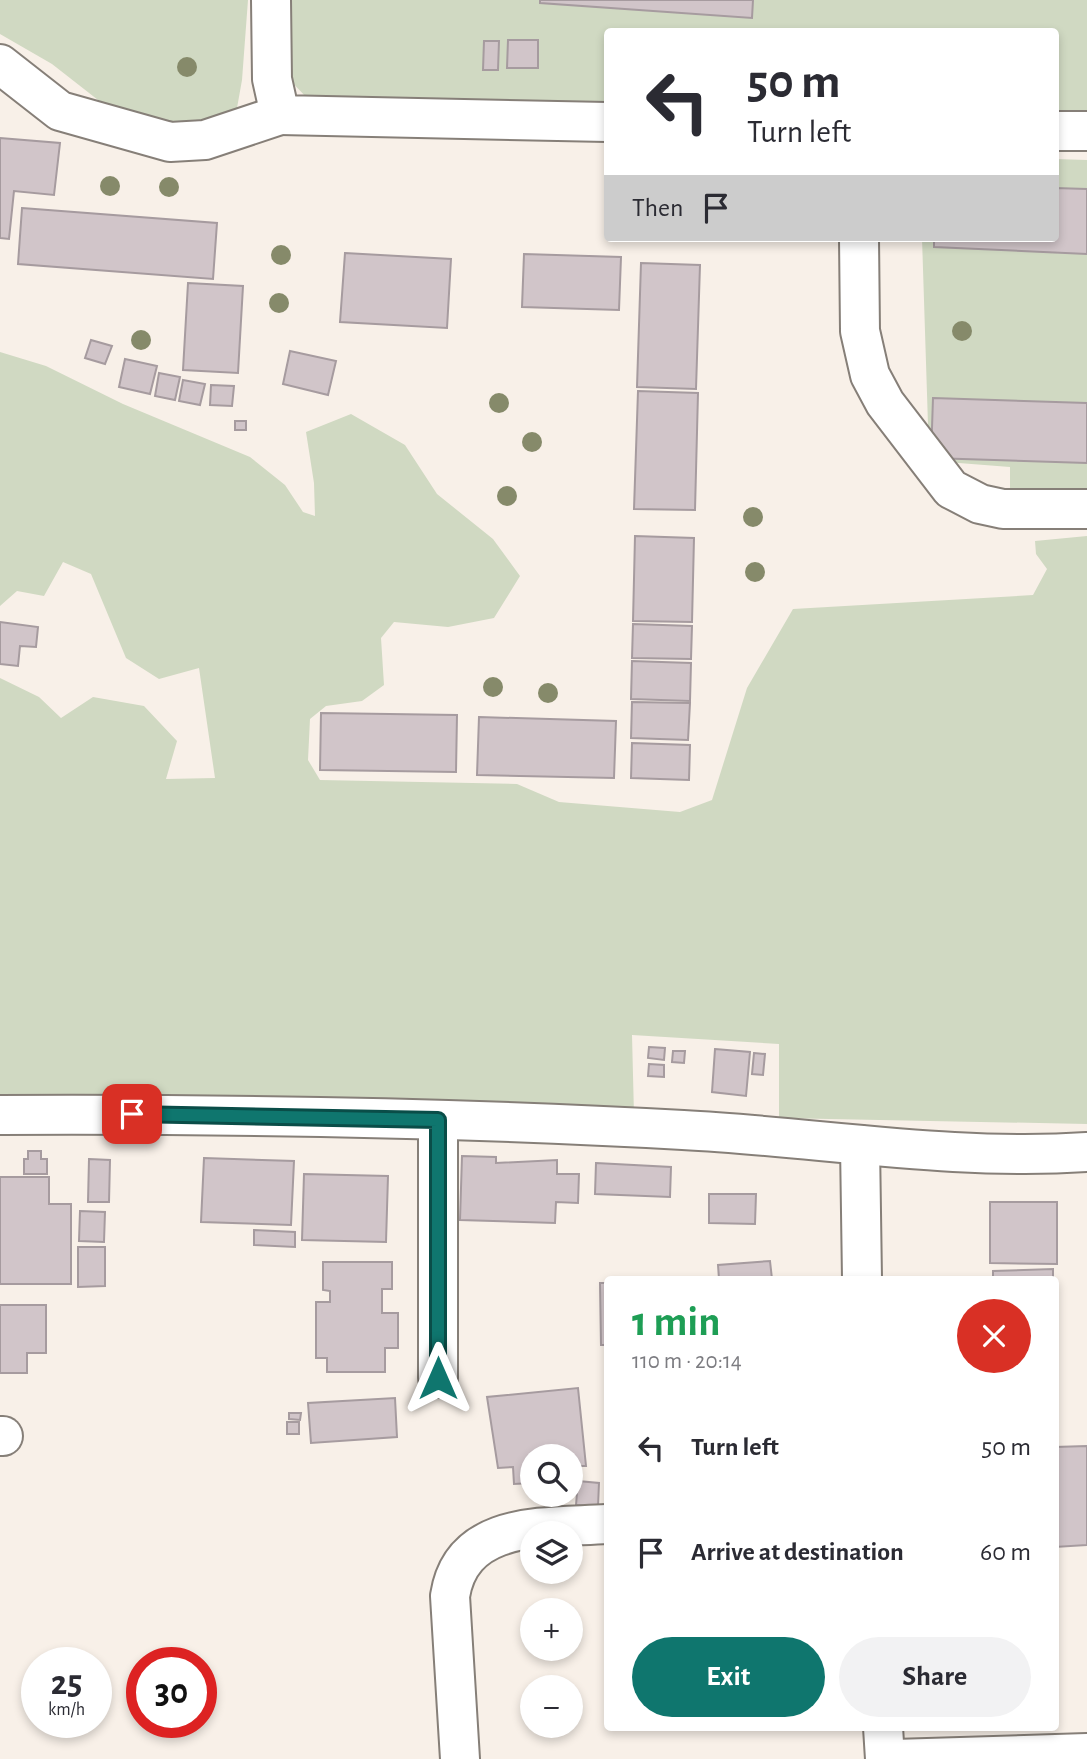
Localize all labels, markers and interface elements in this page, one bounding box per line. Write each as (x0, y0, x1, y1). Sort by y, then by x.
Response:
icon: left (632, 56, 723, 147)
text: 50 m (747, 58, 841, 107)
text: Turn left (747, 116, 851, 148)
icon: arrive (697, 189, 735, 227)
text: Then (632, 195, 683, 221)
pin (102, 1084, 162, 1144)
icon: arrive (113, 1095, 151, 1133)
button: close (957, 1299, 1031, 1373)
text: 1 min (632, 1301, 721, 1343)
position arrow (401, 1341, 475, 1415)
text: 110 m · 20:14 (632, 1350, 742, 1373)
icon: left (632, 1429, 670, 1467)
text: Turn left (691, 1434, 779, 1460)
text: 50 m (981, 1434, 1031, 1460)
map controls (520, 1444, 583, 1738)
button: search (520, 1444, 583, 1507)
button: layers (520, 1521, 583, 1584)
icon: arrive (632, 1534, 670, 1572)
text: Arrive at destination (691, 1539, 904, 1565)
text: 60 m (980, 1539, 1031, 1565)
button: + (520, 1598, 583, 1661)
button: Exit (632, 1637, 825, 1717)
button: Share (839, 1637, 1031, 1717)
speed limit sign: 30 (126, 1647, 217, 1738)
text: 25 (51, 1666, 82, 1701)
button: − (520, 1675, 583, 1738)
text: km/h (48, 1701, 85, 1719)

